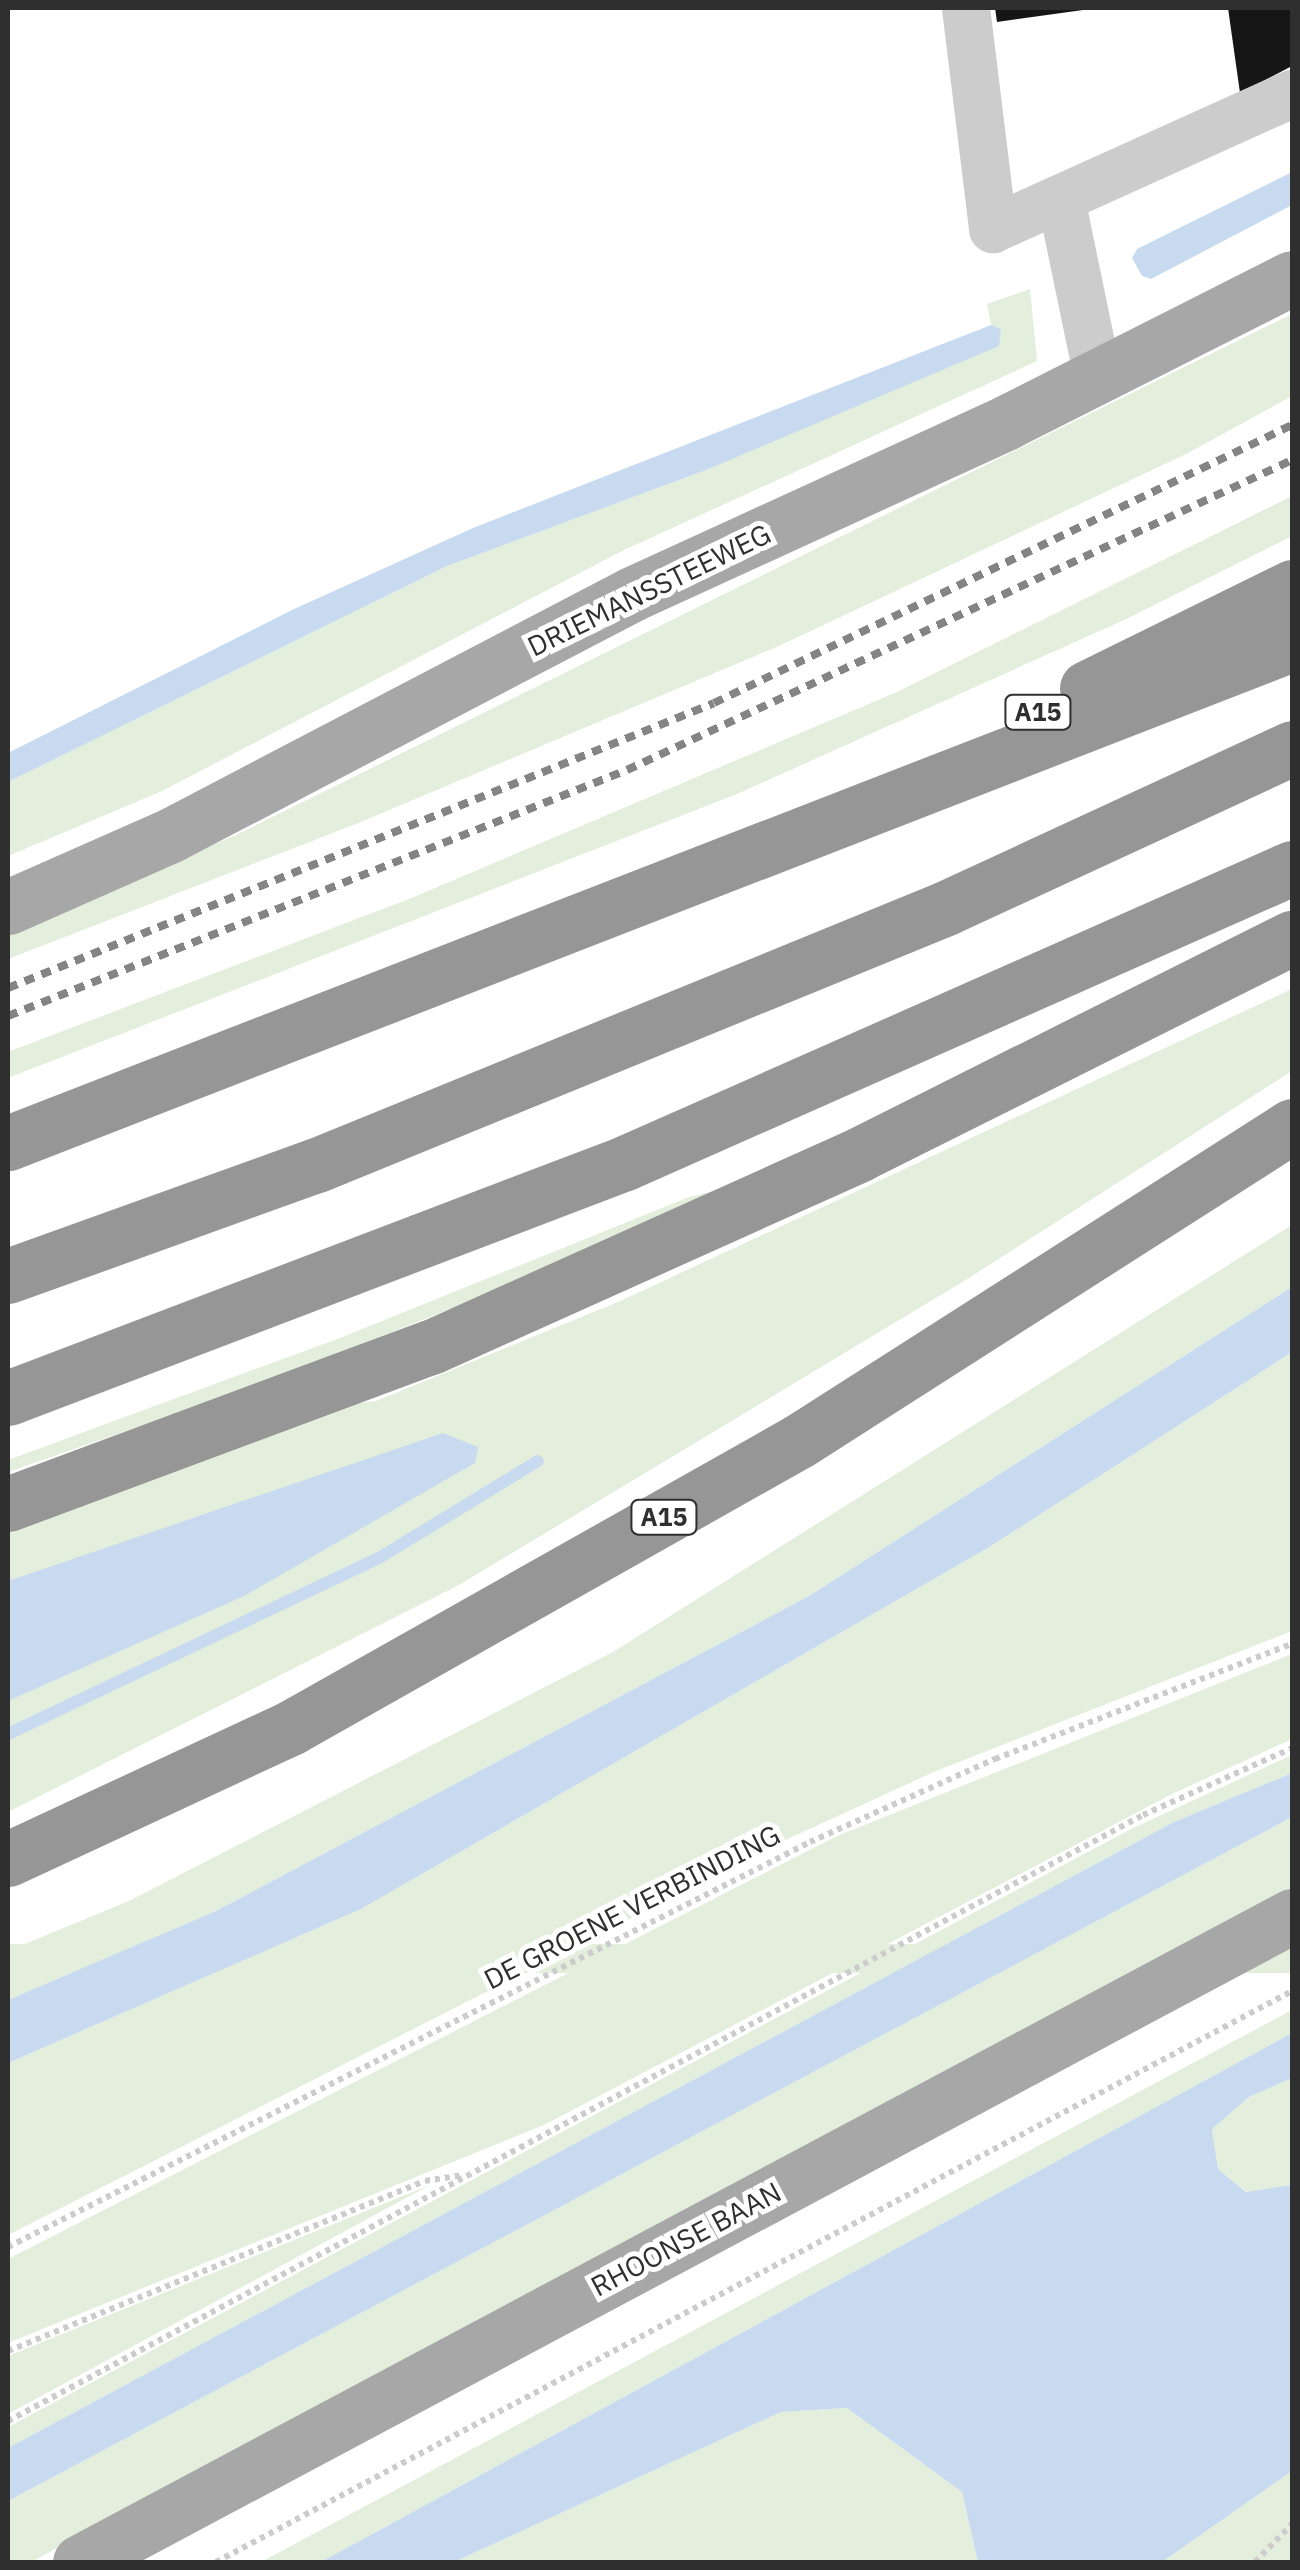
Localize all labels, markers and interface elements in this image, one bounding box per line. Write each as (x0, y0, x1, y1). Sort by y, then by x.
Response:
street label: DRIEMANSSTEEWEG (522, 517, 776, 663)
road number: A15 (1003, 692, 1073, 732)
road number: A15 (629, 1497, 699, 1537)
street label: DE GROENE VERBINDING (478, 1818, 786, 1996)
street label: RHOONSE BAAN (585, 2175, 787, 2303)

